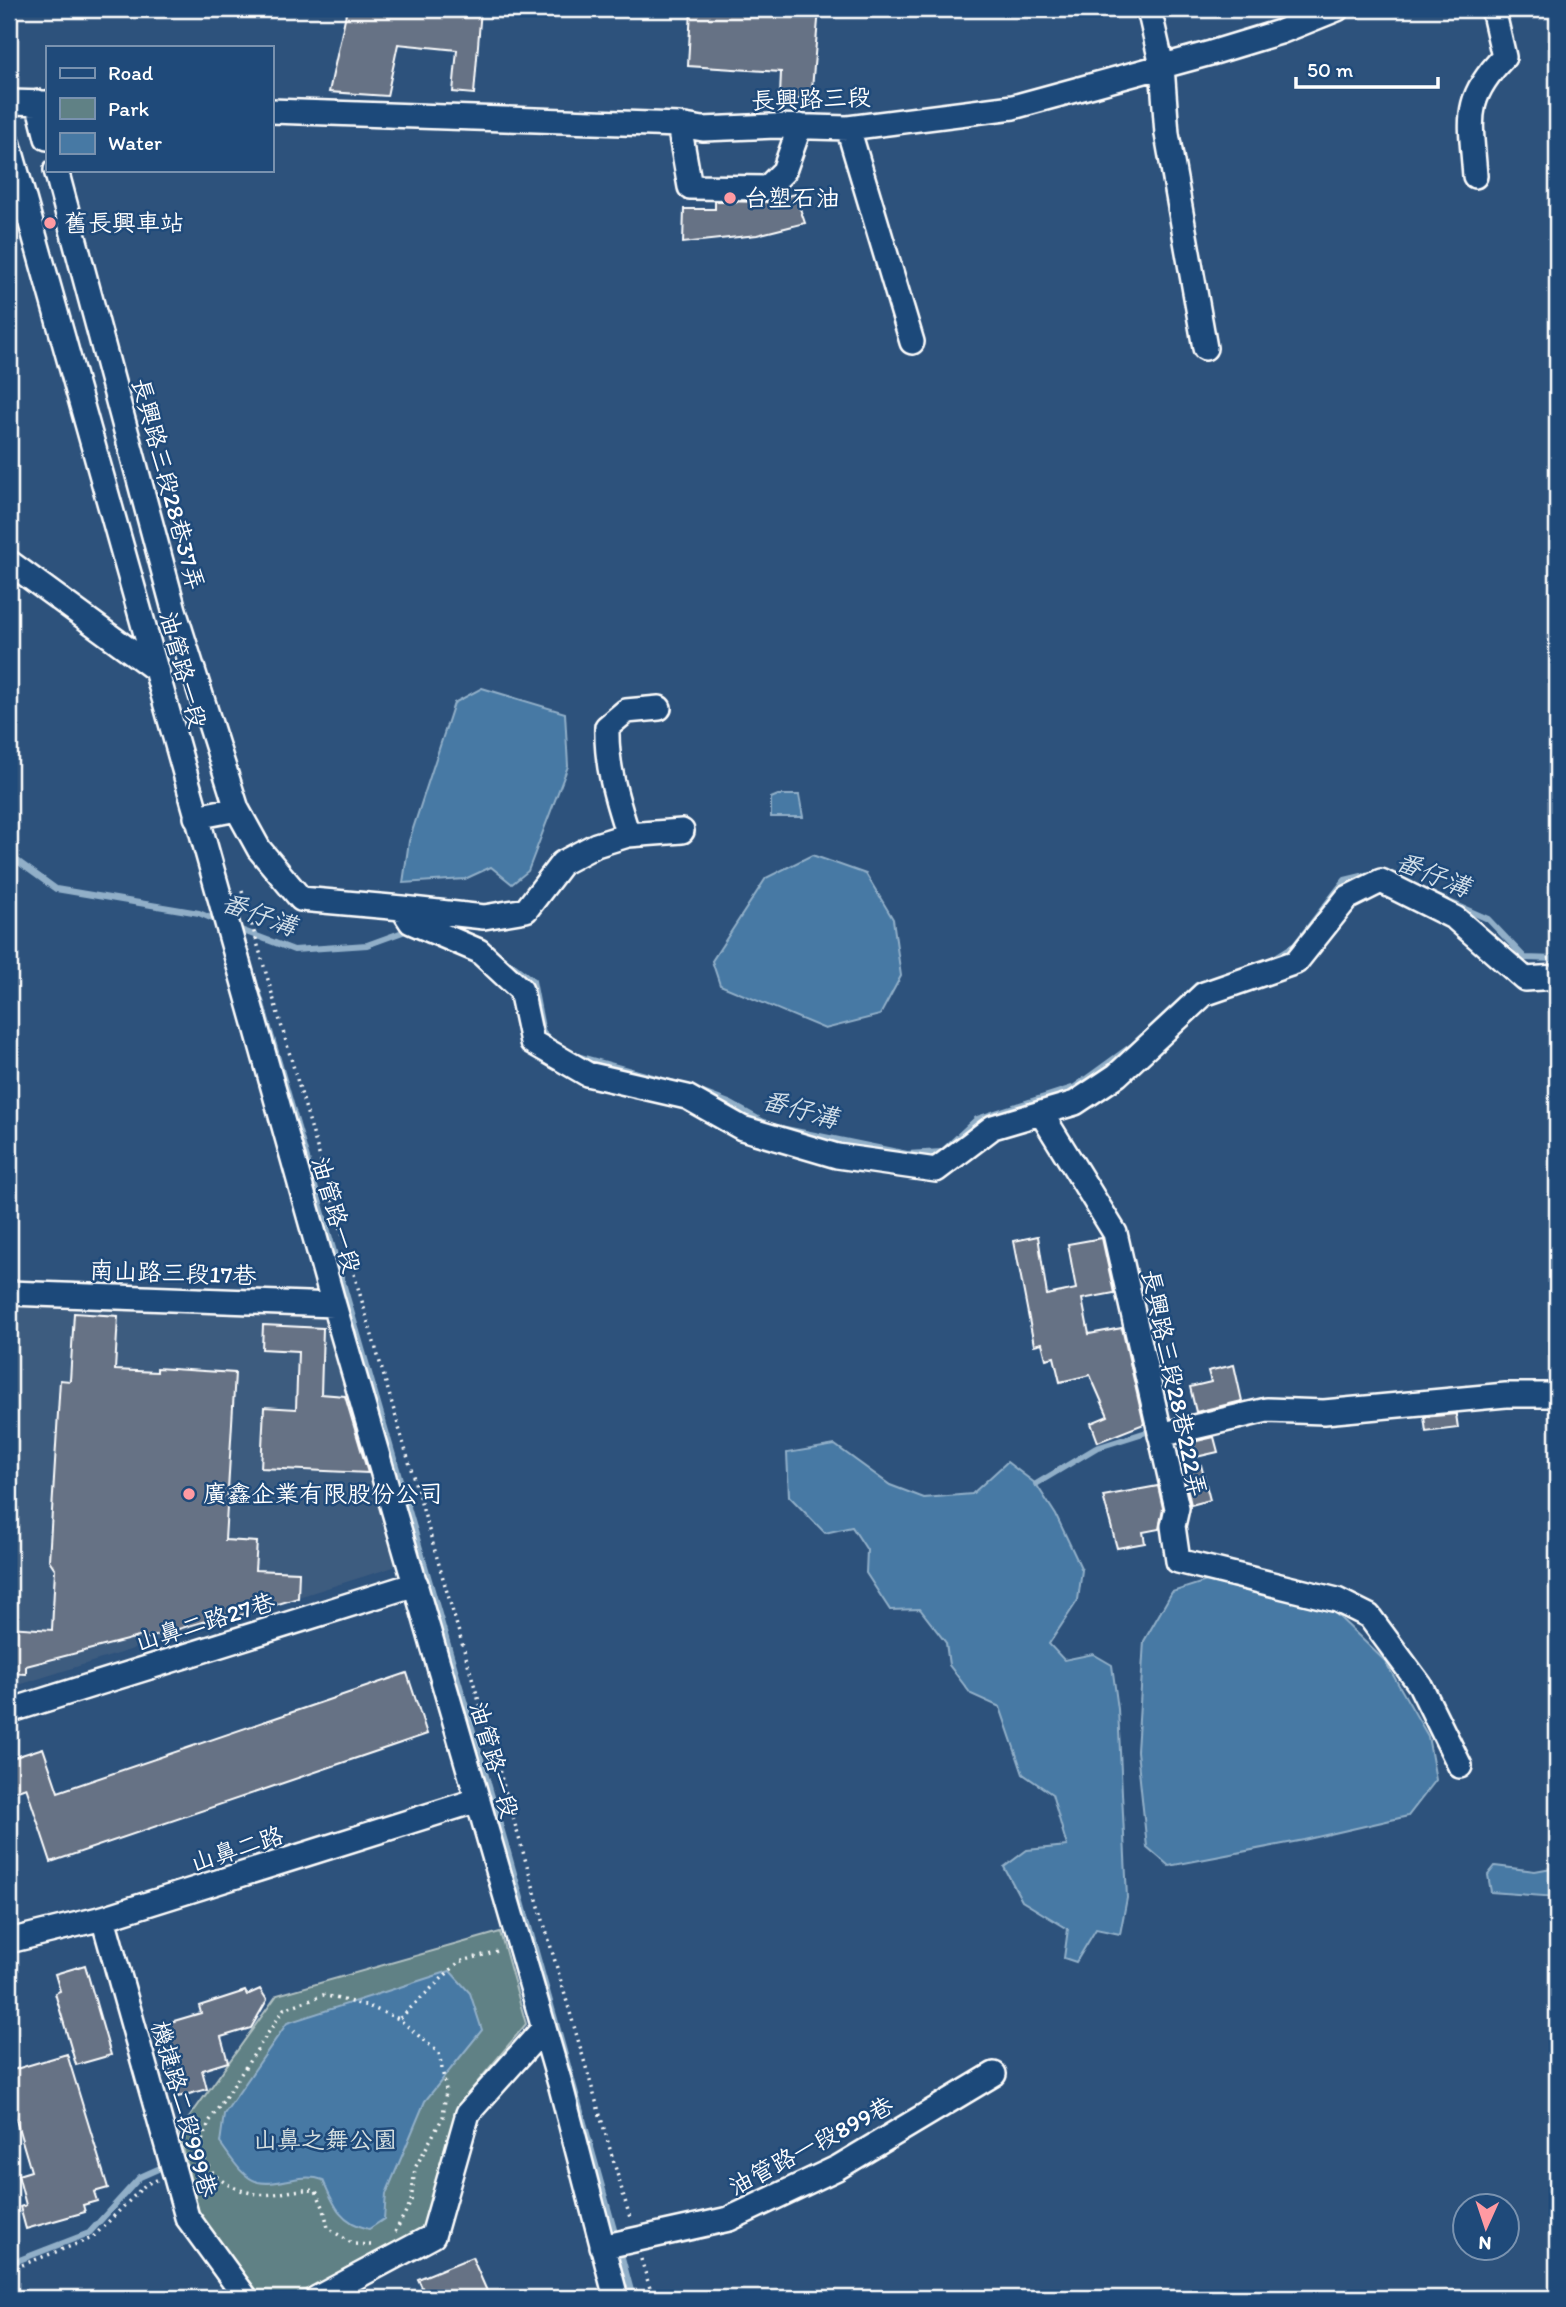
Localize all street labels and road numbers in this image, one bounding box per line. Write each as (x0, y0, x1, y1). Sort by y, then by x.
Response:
street label: 長興路三段 (751, 82, 871, 115)
street label: 長興路三段28巷37弄 (126, 374, 211, 593)
street label: 油管路一段 (154, 608, 213, 732)
street label: 油管路一段 (306, 1153, 367, 1277)
street label: 南山路三段17巷 (89, 1255, 257, 1290)
street label: 長興路三段28巷222弄 (1136, 1267, 1213, 1499)
street label: 山鼻二路27巷 (132, 1587, 278, 1657)
street label: 油管路一段 (464, 1698, 525, 1822)
street label: 山鼻二路 (187, 1820, 287, 1877)
street label: 機捷路二段999巷 (146, 2018, 223, 2200)
street label: 油管路一段899巷 (723, 2090, 898, 2201)

